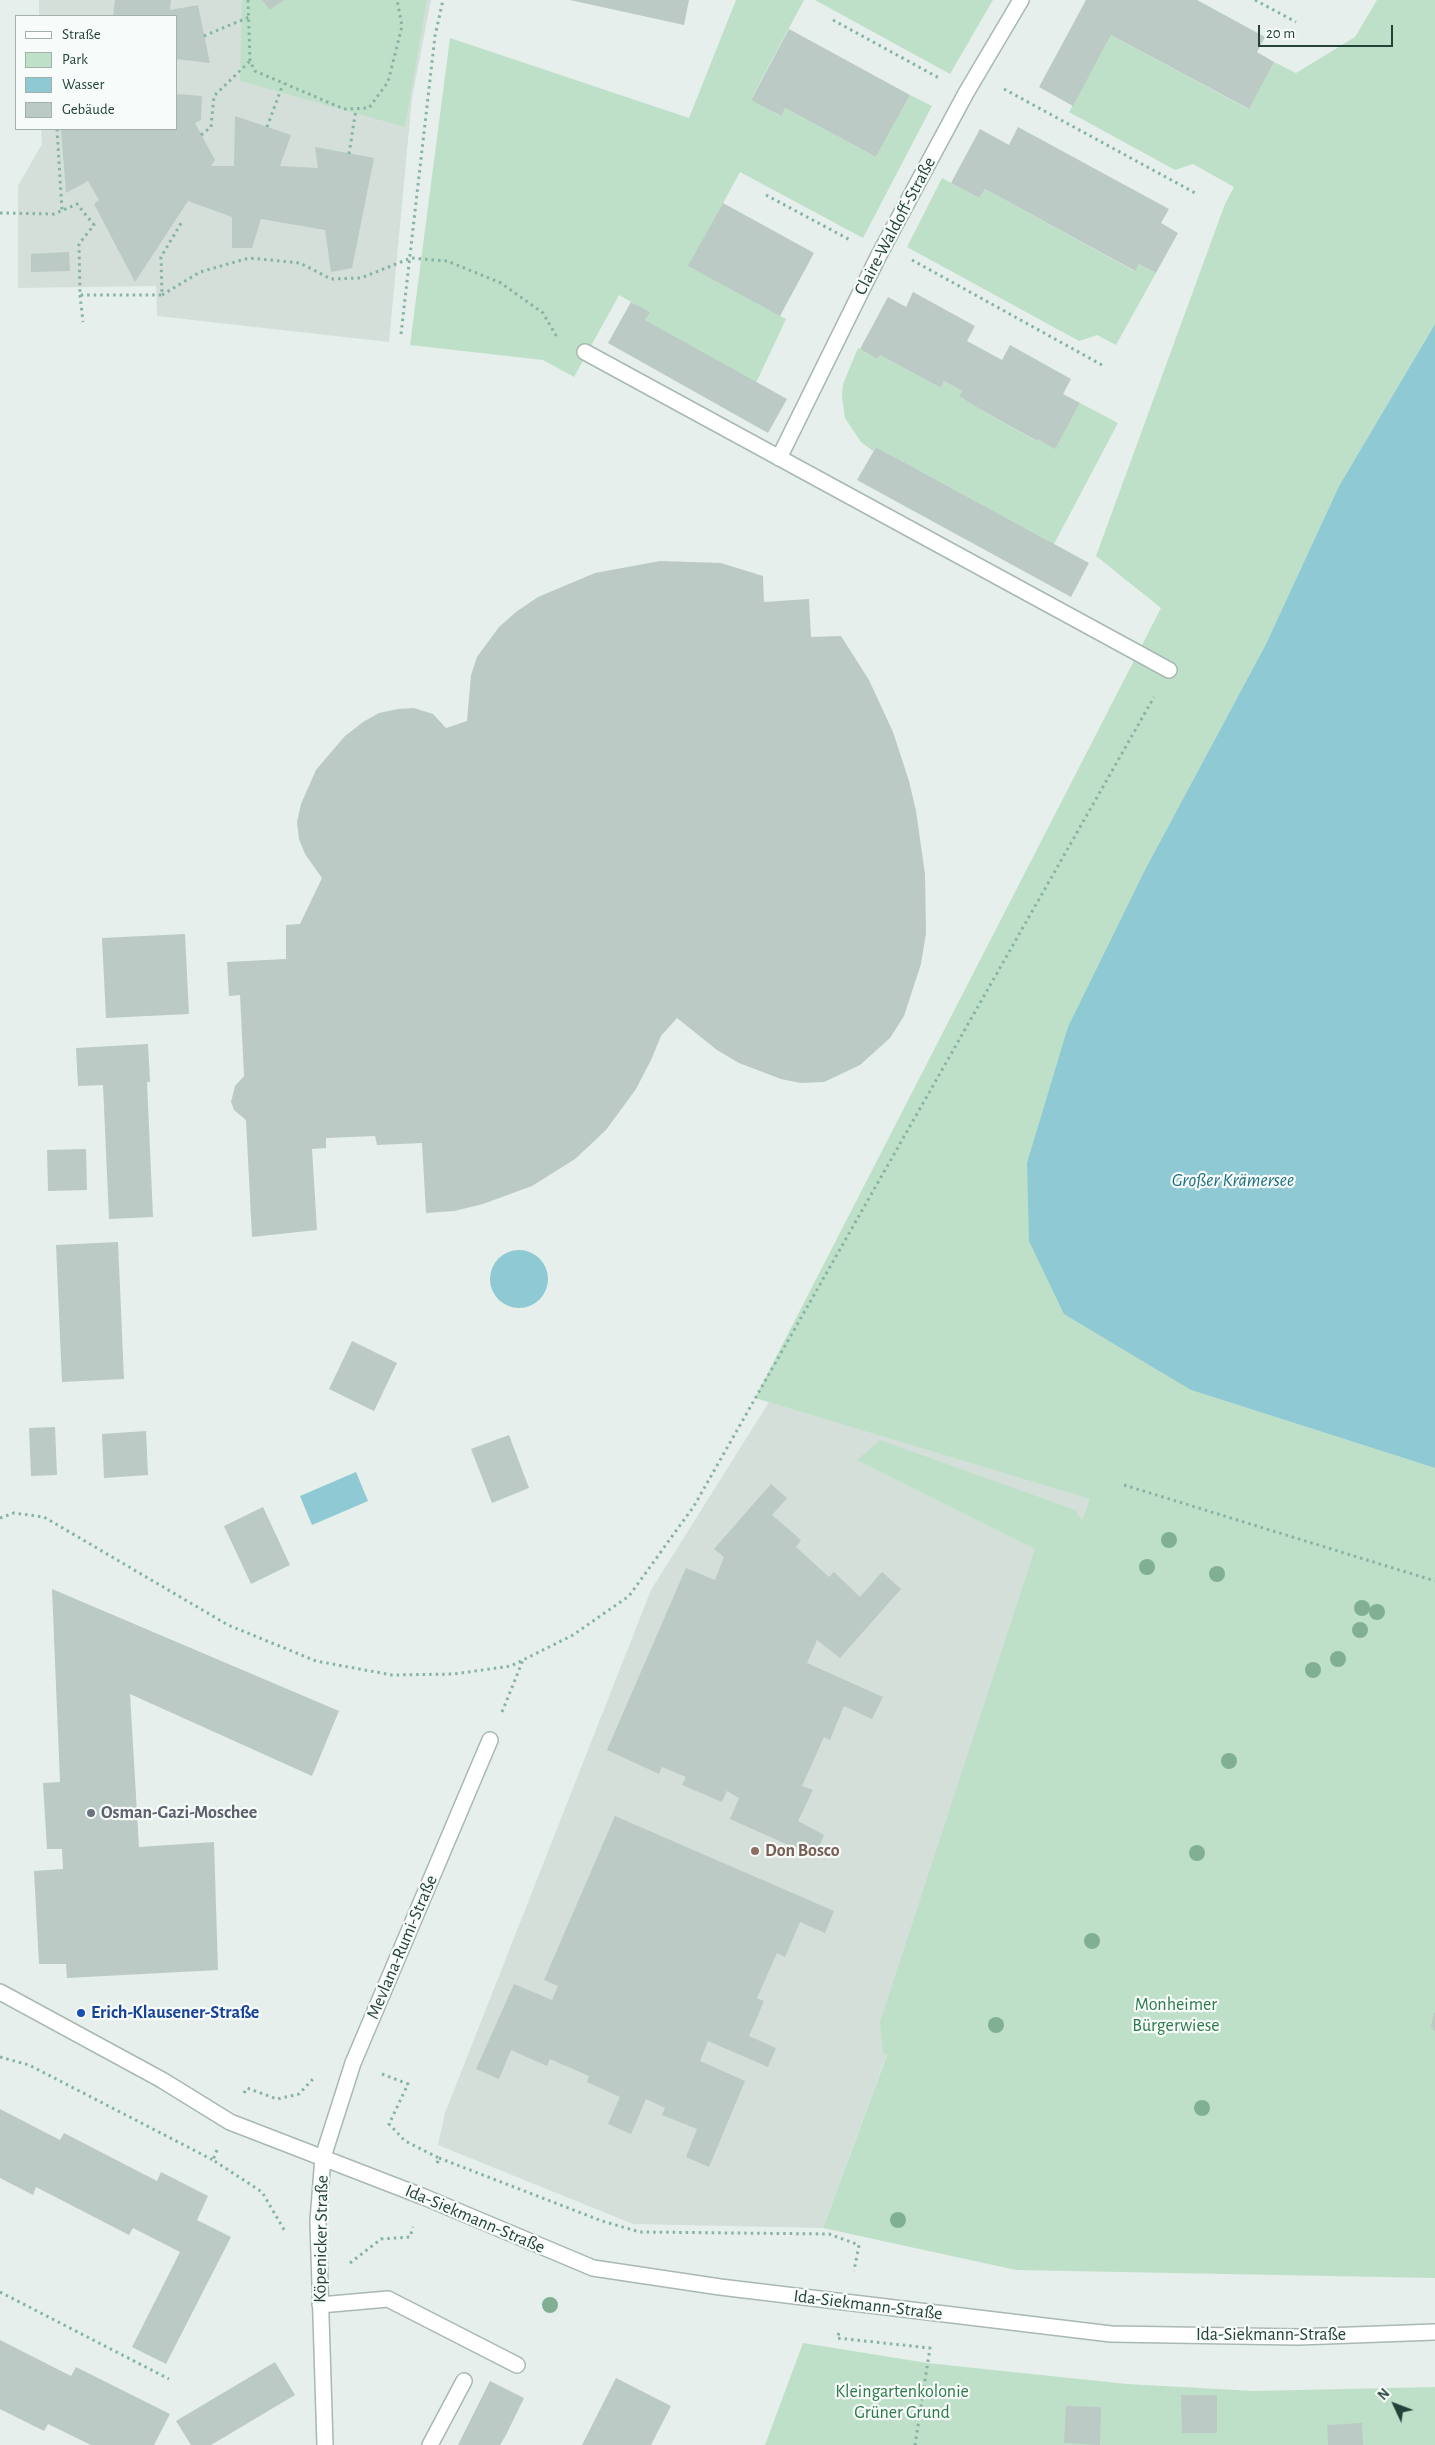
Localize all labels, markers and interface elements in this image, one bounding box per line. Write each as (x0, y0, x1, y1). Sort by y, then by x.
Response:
legend (15, 15, 178, 130)
scale bar (1260, 15, 1395, 47)
text: 20 m (1266, 26, 1295, 41)
text: Straße (62, 27, 101, 42)
text: Park (62, 52, 88, 67)
text: Wasser (62, 77, 104, 92)
text: Gebäude (62, 102, 115, 117)
street label: Claire-Waldoff-Straße (850, 153, 940, 299)
water label: Großer Krämersee (1172, 1169, 1294, 1191)
place label: Osman-Gazi-Moschee (101, 1802, 257, 1824)
marker: Osman-Gazi-Moschee (85, 1807, 97, 1819)
place label: Don Bosco (765, 1840, 840, 1862)
marker: Don Bosco (749, 1845, 761, 1857)
street label: Mevlana-Rumi-Straße (362, 1872, 442, 2022)
park label: Monheimer Bürgerwiese (1132, 1994, 1220, 2036)
place label: Erich-Klausener-Straße (91, 2002, 259, 2024)
marker: Erich-Klausener-Straße (75, 2007, 87, 2019)
street label: Köpenicker Straße (309, 2175, 333, 2303)
street label: Ida-Siekmann-Straße (402, 2180, 548, 2258)
street label: Ida-Siekmann-Straße (792, 2285, 944, 2325)
street label: Ida-Siekmann-Straße (1196, 2324, 1346, 2346)
north arrow (1370, 2380, 1420, 2430)
park label: Kleingartenkolonie Grüner Grund (835, 2381, 969, 2424)
text: N (1376, 2386, 1392, 2403)

